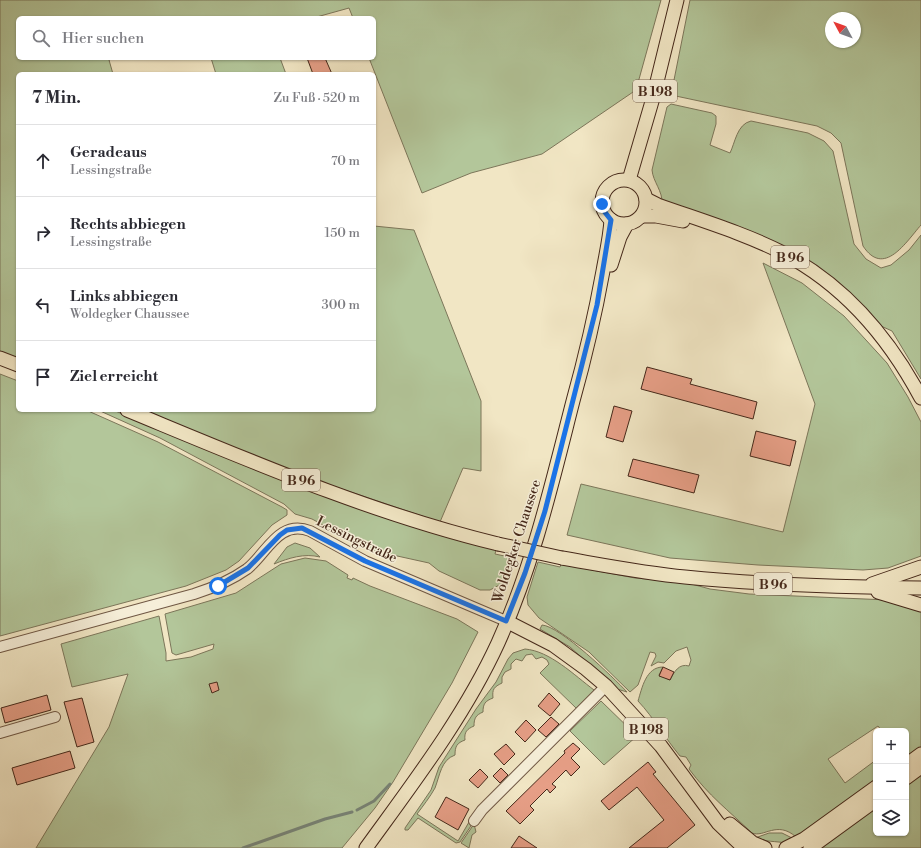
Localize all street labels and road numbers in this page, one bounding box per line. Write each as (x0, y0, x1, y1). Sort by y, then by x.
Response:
road number: B 198 (633, 80, 677, 102)
road number: B 96 (771, 246, 809, 268)
road number: B 96 (282, 469, 320, 491)
street label: Woldegker Chaussee (488, 477, 545, 606)
street label: Lessingstraße (313, 513, 400, 567)
road number: B 96 (754, 573, 792, 595)
road number: B 198 (624, 718, 668, 740)

